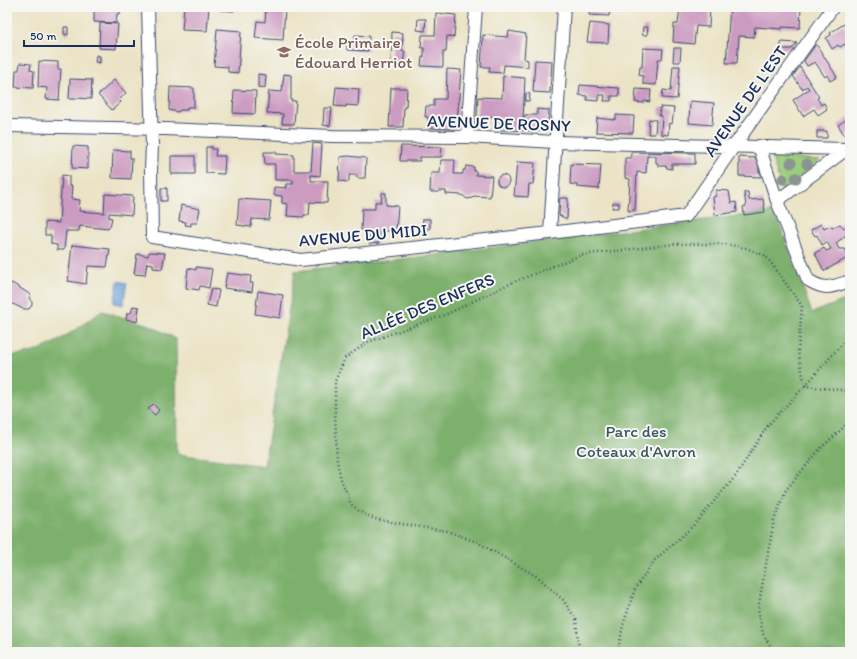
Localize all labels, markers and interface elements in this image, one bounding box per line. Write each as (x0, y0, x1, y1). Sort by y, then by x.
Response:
scale bar (24, 22, 134, 48)
text: 50 m (30, 29, 56, 43)
place label: École Primaire Édouard Herriot (295, 32, 412, 72)
street label: AVENUE DE L'EST (699, 41, 791, 160)
school or university icon: École Primaire Édouard Herriot (276, 44, 292, 60)
street label: AVENUE DE ROSNY (427, 111, 571, 136)
street label: AVENUE DU MIDI (298, 219, 428, 251)
street label: ALLÉE DES ENFERS (357, 269, 497, 343)
park label: Parc des Coteaux d'Avron (576, 421, 696, 461)

